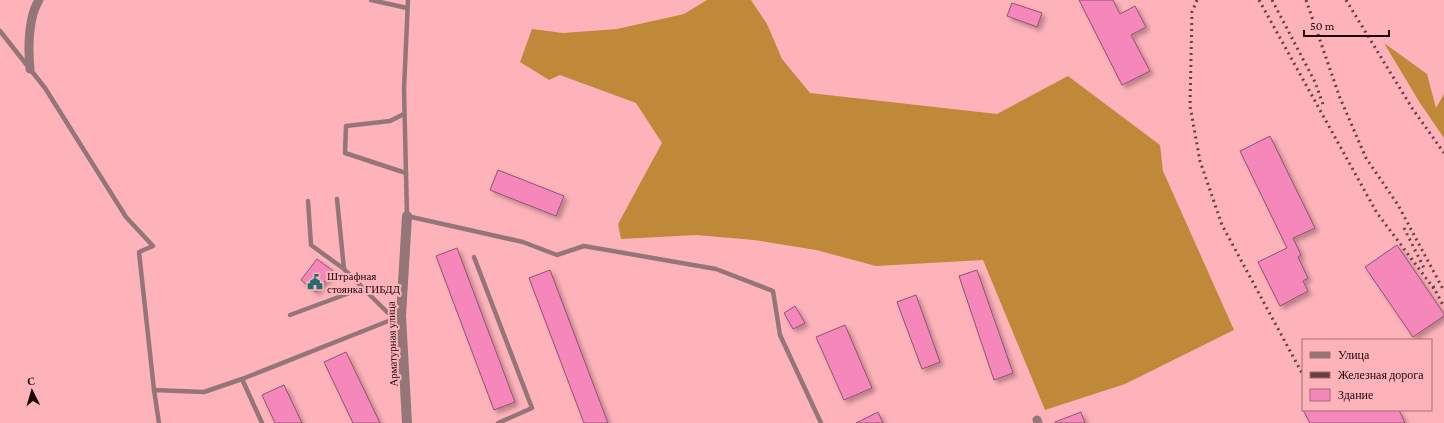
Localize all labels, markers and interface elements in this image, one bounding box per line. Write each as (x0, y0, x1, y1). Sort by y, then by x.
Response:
scale bar (1304, 12, 1389, 38)
text: 50 m (1310, 19, 1335, 33)
place label: Штрафная стоянка ГИБДД (327, 270, 401, 295)
public building icon: Штрафная стоянка ГИБДД (306, 273, 324, 291)
street label: Арматурная улица (385, 301, 399, 387)
legend (1302, 339, 1432, 411)
text: Улица (1338, 348, 1370, 362)
text: Железная дорога (1338, 368, 1424, 382)
north arrow (12, 371, 52, 411)
text: С (27, 375, 36, 387)
text: Здание (1338, 388, 1373, 402)

